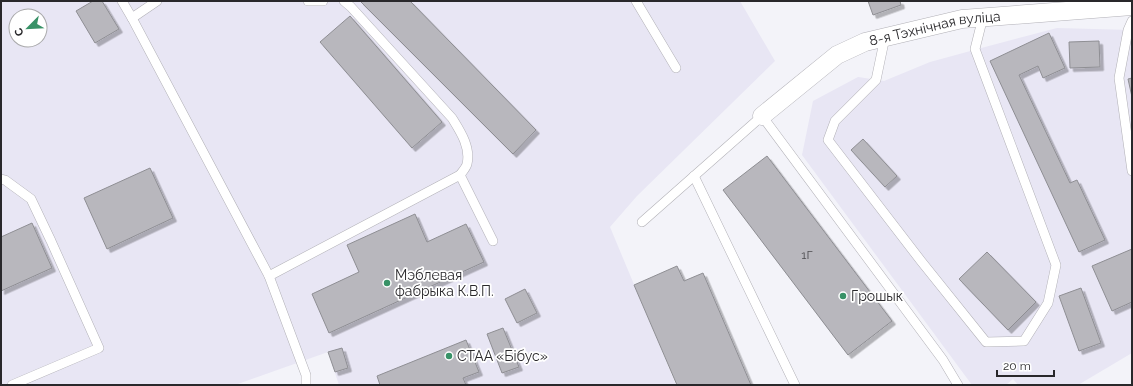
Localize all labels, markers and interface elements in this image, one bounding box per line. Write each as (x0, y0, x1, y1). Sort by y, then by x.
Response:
north arrow (8, 8, 48, 48)
street label: 8-я Тэхнічная вуліца (868, 8, 1001, 49)
text: С (12, 25, 27, 38)
house number: 1Г (801, 248, 813, 262)
place label: Мэблевая фабрыка К.В.П. (395, 267, 494, 299)
marker: Мэблевая фабрыка К.В.П. (382, 278, 392, 288)
place label: Грошык (851, 288, 903, 304)
marker: Грошык (838, 291, 848, 301)
place label: СТАА «Бібус» (457, 348, 548, 364)
marker: СТАА «Бібус» (444, 351, 454, 361)
scale bar (997, 352, 1054, 378)
text: 20 m (1003, 359, 1031, 373)

